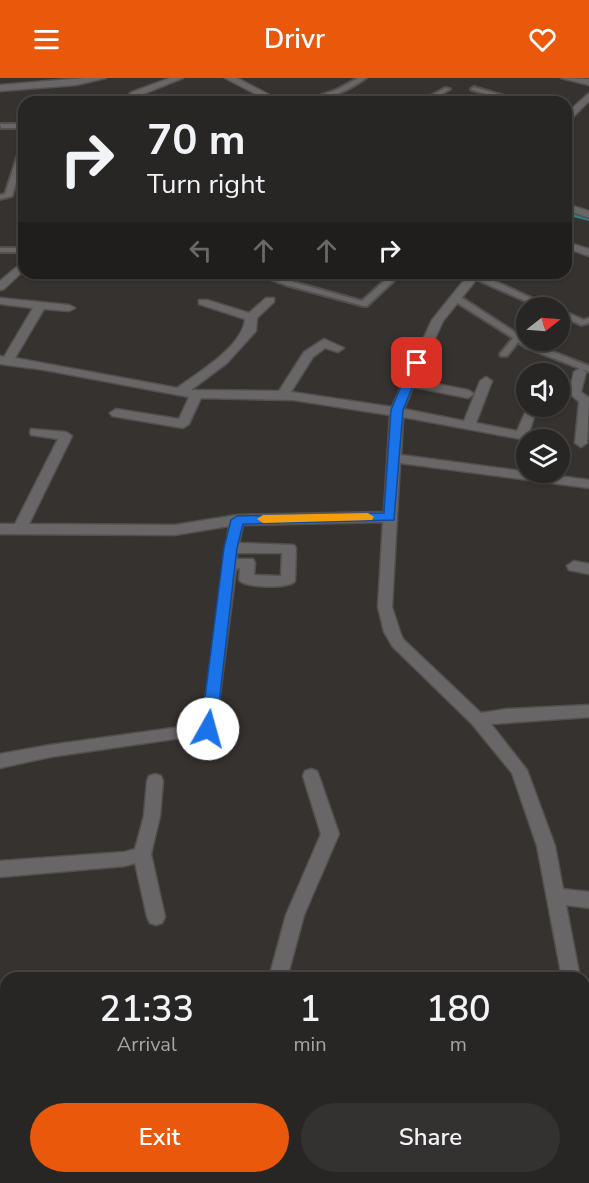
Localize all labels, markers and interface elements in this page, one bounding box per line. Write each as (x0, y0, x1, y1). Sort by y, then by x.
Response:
text: Drivr (264, 21, 325, 58)
icon: menu (30, 23, 63, 56)
icon: heart (526, 23, 559, 56)
text: 70 m (147, 112, 246, 169)
icon: right (48, 120, 126, 198)
text: Turn right (147, 166, 265, 203)
icon: left (184, 234, 217, 267)
icon: ahead (247, 234, 280, 267)
icon: ahead (310, 234, 343, 267)
icon: right (373, 234, 406, 267)
north arrow (516, 297, 570, 351)
map controls (516, 297, 570, 483)
pin (391, 337, 442, 388)
icon: arrive (400, 346, 433, 379)
button: sound (516, 363, 570, 417)
button: layers (516, 429, 570, 483)
position arrow (176, 697, 240, 761)
text: 21:33 (99, 985, 194, 1034)
text: 1 (299, 985, 321, 1034)
text: 180 (426, 985, 491, 1034)
text: Arrival (117, 1031, 177, 1058)
text: min (294, 1031, 327, 1058)
text: m (450, 1031, 467, 1058)
button: Exit (30, 1103, 289, 1172)
button: Share (301, 1103, 560, 1172)

